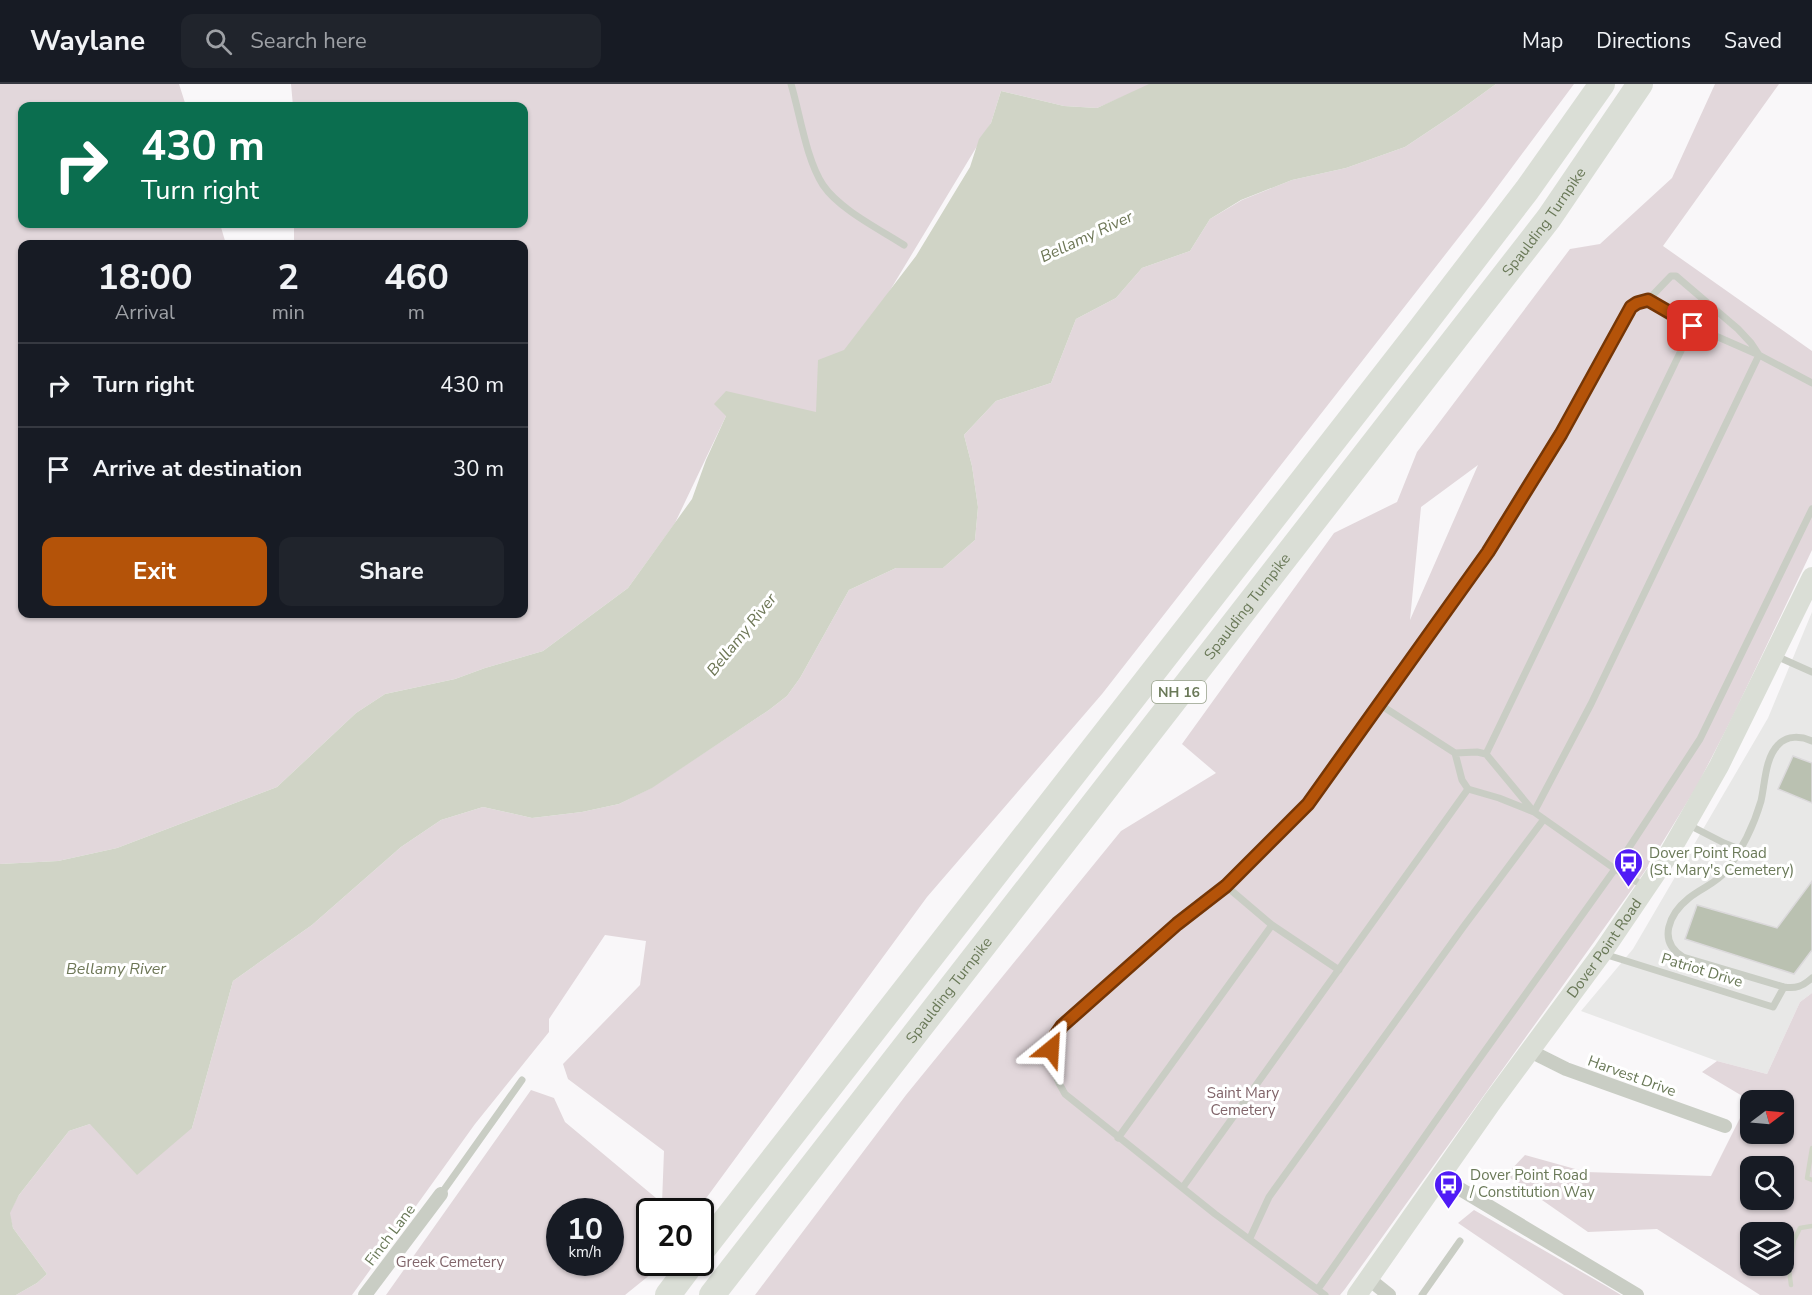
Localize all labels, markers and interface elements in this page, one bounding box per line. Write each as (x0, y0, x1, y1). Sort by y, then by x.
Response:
search box (181, 14, 601, 68)
text: Waylane (30, 22, 145, 60)
icon: search (202, 25, 235, 58)
text: Search here (250, 26, 367, 56)
text: Map (1522, 27, 1563, 55)
text: Directions (1596, 27, 1691, 55)
text: Saved (1724, 27, 1782, 55)
text: 430 m (141, 118, 265, 175)
icon: right (42, 126, 120, 204)
street label: Spaulding Turnpike (1498, 164, 1590, 280)
text: Turn right (141, 172, 259, 209)
water label: Bellamy River (1036, 205, 1138, 268)
text: 18:00 (97, 253, 193, 302)
text: 2 (277, 253, 299, 302)
text: 460 (384, 253, 449, 302)
text: Arrival (115, 299, 175, 326)
text: min (272, 299, 305, 326)
text: m (408, 299, 425, 326)
pin (1667, 300, 1718, 351)
icon: arrive (1676, 309, 1709, 342)
icon: right (42, 369, 75, 402)
text: Turn right (93, 370, 194, 400)
text: 430 m (440, 370, 504, 400)
icon: arrive (42, 453, 75, 486)
text: Arrive at destination (93, 454, 302, 484)
text: 30 m (453, 454, 504, 484)
button: Exit (42, 537, 267, 606)
button: Share (279, 537, 504, 606)
street label: Spaulding Turnpike (1199, 549, 1295, 664)
water label: Bellamy River (702, 588, 783, 680)
road number: NH 16 (1152, 681, 1206, 703)
place label: Dover Point Road (St. Mary's Cemetery) (1649, 843, 1794, 880)
bus stop icon: Dover Point Road (St. Mary's Cemetery) (1612, 846, 1644, 888)
street label: Dover Point Road (1562, 894, 1646, 1002)
street label: Spaulding Turnpike (901, 933, 997, 1048)
street label: Patriot Drive (1659, 948, 1745, 992)
water label: Bellamy River (66, 958, 167, 980)
position arrow (1019, 1017, 1083, 1081)
street label: Harvest Drive (1585, 1051, 1679, 1101)
park label: Saint Mary Cemetery (1207, 1083, 1280, 1120)
north arrow (1740, 1090, 1794, 1144)
map controls (1740, 1090, 1794, 1276)
button: search (1740, 1156, 1794, 1210)
place label: Dover Point Road / Constitution Way (1469, 1165, 1595, 1202)
bus stop icon: Dover Point Road / Constitution Way (1433, 1168, 1465, 1210)
speed limit sign: 20 (636, 1198, 714, 1276)
street label: Finch Lane (360, 1200, 420, 1270)
text: 10 (567, 1209, 603, 1250)
button: layers (1740, 1222, 1794, 1276)
text: km/h (568, 1242, 602, 1262)
park label: Greek Cemetery (396, 1252, 505, 1272)

